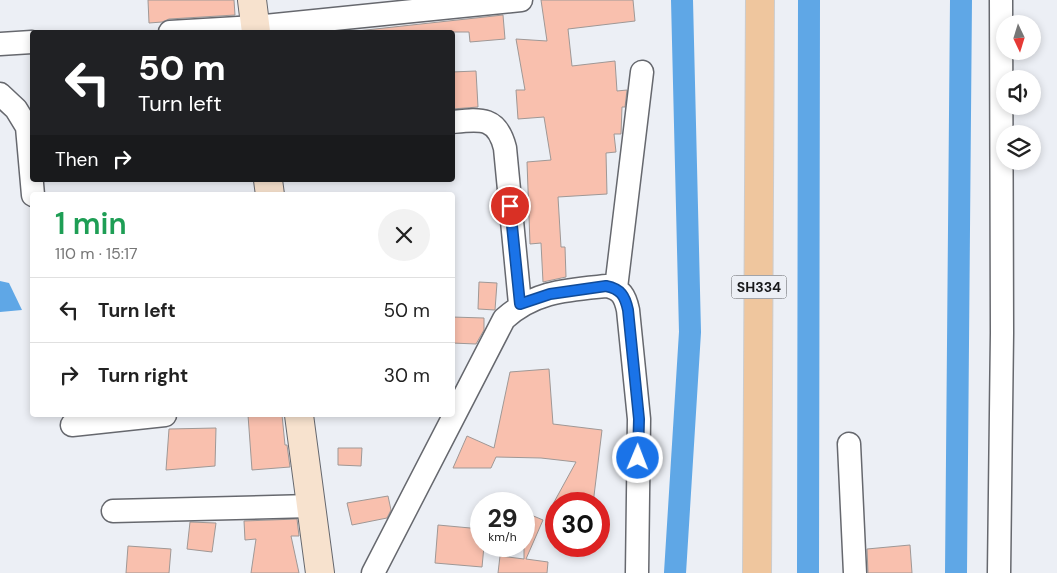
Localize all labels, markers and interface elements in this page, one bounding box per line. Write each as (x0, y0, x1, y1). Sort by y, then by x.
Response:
north arrow (996, 15, 1041, 60)
map controls (996, 15, 1041, 170)
text: 50 m (138, 45, 226, 91)
icon: left (55, 50, 120, 115)
button: sound (996, 70, 1041, 115)
text: Turn left (138, 89, 222, 118)
button: layers (996, 125, 1041, 170)
icon: right (108, 145, 136, 173)
text: Then (55, 147, 98, 172)
pin (489, 185, 531, 227)
icon: arrive (496, 192, 524, 220)
text: 1 min (55, 204, 127, 243)
button: close (378, 209, 430, 261)
text: 110 m · 15:17 (55, 243, 138, 264)
road number: SH334 (732, 276, 786, 298)
icon: left (55, 296, 83, 324)
text: Turn left (98, 298, 176, 323)
text: 50 m (383, 298, 430, 323)
icon: right (55, 361, 83, 389)
text: Turn right (98, 363, 188, 388)
text: 30 m (384, 363, 430, 388)
position arrow (611, 431, 663, 483)
speed limit sign: 30 (545, 492, 610, 557)
text: 29 (487, 502, 518, 535)
text: km/h (488, 529, 517, 545)

